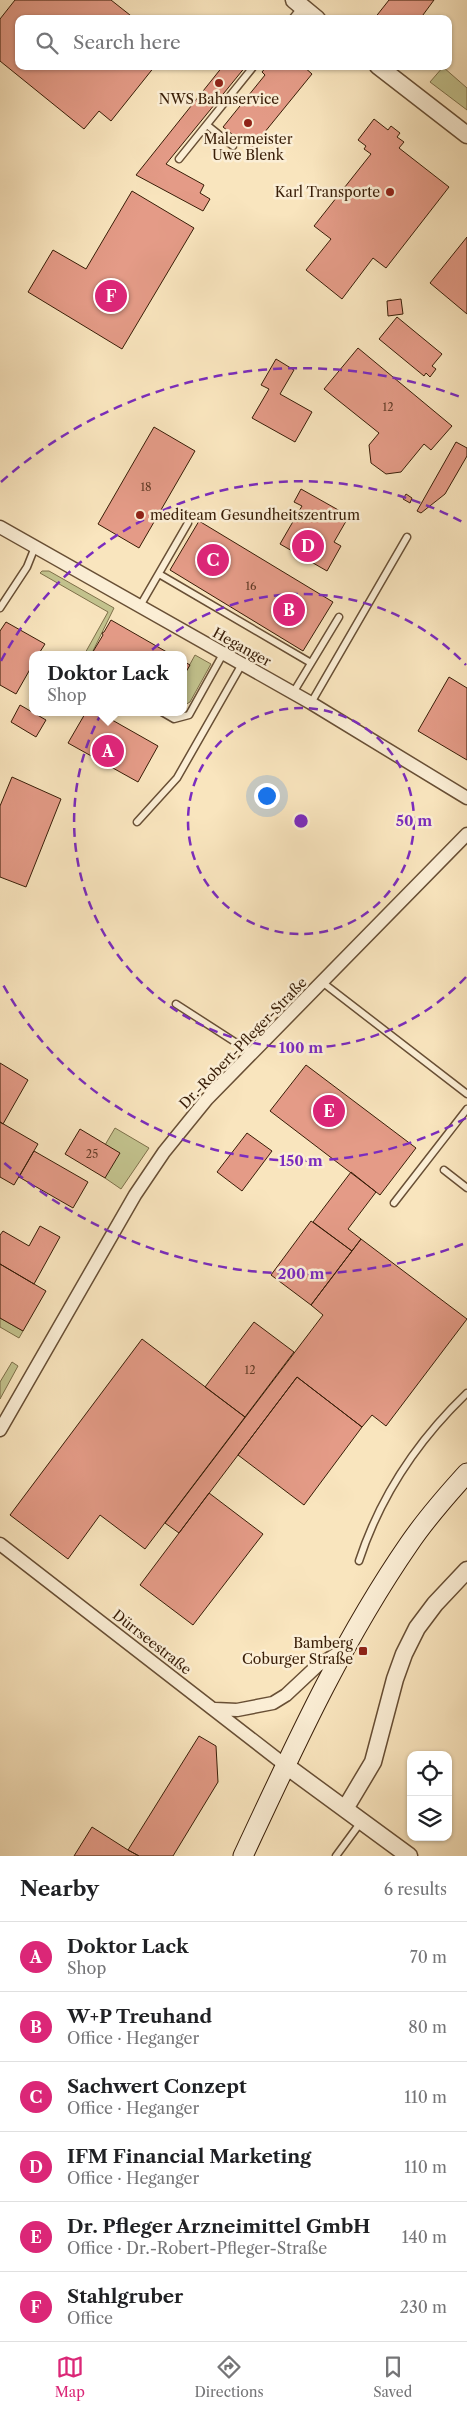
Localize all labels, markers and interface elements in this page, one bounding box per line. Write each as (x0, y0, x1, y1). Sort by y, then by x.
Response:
search box (15, 15, 452, 70)
icon: search (33, 29, 61, 57)
text: Search here (73, 31, 181, 54)
marker: NWS Bahnservice (213, 77, 225, 89)
place label: NWS Bahnservice (159, 90, 279, 108)
marker: Malermeister Uwe Blenk (242, 117, 254, 129)
place label: Malermeister Uwe Blenk (203, 130, 293, 164)
place label: Karl Transporte (275, 183, 380, 201)
marker: Karl Transporte (384, 186, 396, 198)
pin: F (95, 277, 127, 315)
house number: 12 (383, 400, 393, 414)
house number: 18 (140, 480, 152, 494)
place label: mediteam Gesundheitszentrum (150, 506, 360, 524)
marker: mediteam Gesundheitszentrum (134, 509, 146, 521)
pin: D (292, 527, 324, 565)
pin: C (197, 541, 229, 579)
house number: 16 (245, 579, 257, 593)
pin: B (273, 591, 305, 629)
street label: Heganger (210, 624, 274, 670)
popup (29, 651, 187, 716)
text: Doktor Lack (47, 662, 169, 685)
text: Shop (47, 685, 87, 705)
pin: A (92, 732, 124, 770)
your location (254, 783, 280, 809)
text: 50 m (396, 811, 432, 830)
centre of rings (292, 812, 310, 830)
street label: Dr.-Robert-Pfleger-Straße (175, 973, 311, 1113)
text: 100 m (279, 1038, 323, 1057)
pin: E (313, 1092, 345, 1130)
house number: 25 (86, 1147, 98, 1161)
text: 150 m (279, 1151, 323, 1170)
text: 200 m (278, 1264, 324, 1283)
house number: 12 (245, 1363, 255, 1377)
street label: Dürrseestraße (109, 1606, 195, 1678)
place label: Bamberg Coburger Straße (242, 1634, 354, 1668)
marker: Bamberg Coburger Straße (357, 1645, 369, 1657)
map controls (407, 1751, 452, 1841)
button: locate (407, 1751, 452, 1796)
button: layers (407, 1796, 452, 1841)
text: Nearby (20, 1876, 99, 1901)
text: 6 results (384, 1879, 447, 1899)
text: Doktor Lack (67, 1935, 189, 1958)
text: A (30, 1947, 42, 1967)
text: 70 m (410, 1947, 447, 1967)
text: Shop (67, 1958, 106, 1978)
text: W+P Treuhand (67, 2005, 212, 2028)
text: B (30, 2017, 42, 2037)
text: 80 m (408, 2017, 447, 2037)
text: Office · Heganger (67, 2028, 199, 2048)
text: Sachwert Conzept (67, 2075, 247, 2098)
text: C (30, 2087, 42, 2107)
text: 110 m (404, 2087, 447, 2107)
text: Office · Heganger (67, 2098, 199, 2118)
text: IFM Financial Marketing (67, 2145, 311, 2168)
text: D (29, 2157, 43, 2177)
text: 110 m (404, 2157, 447, 2177)
text: Office · Heganger (67, 2168, 199, 2188)
text: Dr. Pfleger Arzneimittel GmbH (67, 2215, 370, 2238)
text: E (30, 2227, 42, 2247)
text: 140 m (402, 2227, 447, 2247)
text: Office · Dr.-Robert-Pfleger-Straße (67, 2238, 327, 2258)
text: Stahlgruber (67, 2285, 183, 2308)
text: F (31, 2297, 41, 2317)
text: 230 m (400, 2297, 447, 2317)
text: Office (67, 2308, 113, 2328)
tab: Map (55, 2353, 85, 2401)
tab: Directions (194, 2353, 264, 2401)
tab: Saved (373, 2353, 412, 2401)

